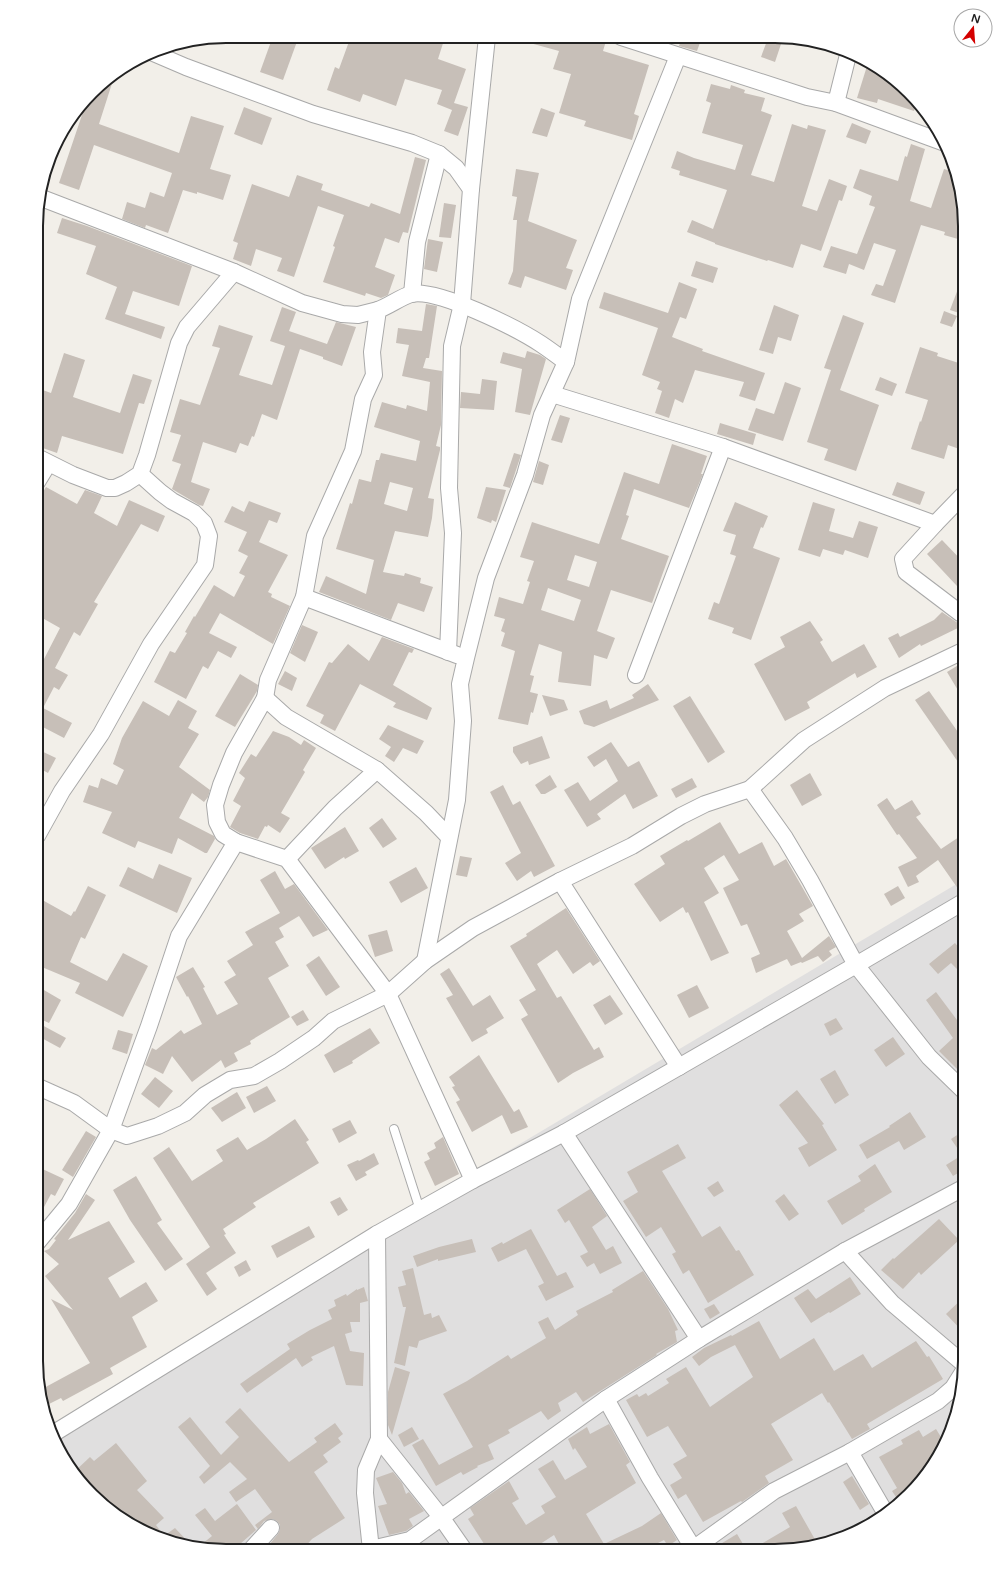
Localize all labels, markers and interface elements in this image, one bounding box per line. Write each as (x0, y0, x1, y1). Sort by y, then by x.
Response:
north arrow (953, 8, 993, 48)
text: N (970, 11, 982, 26)

